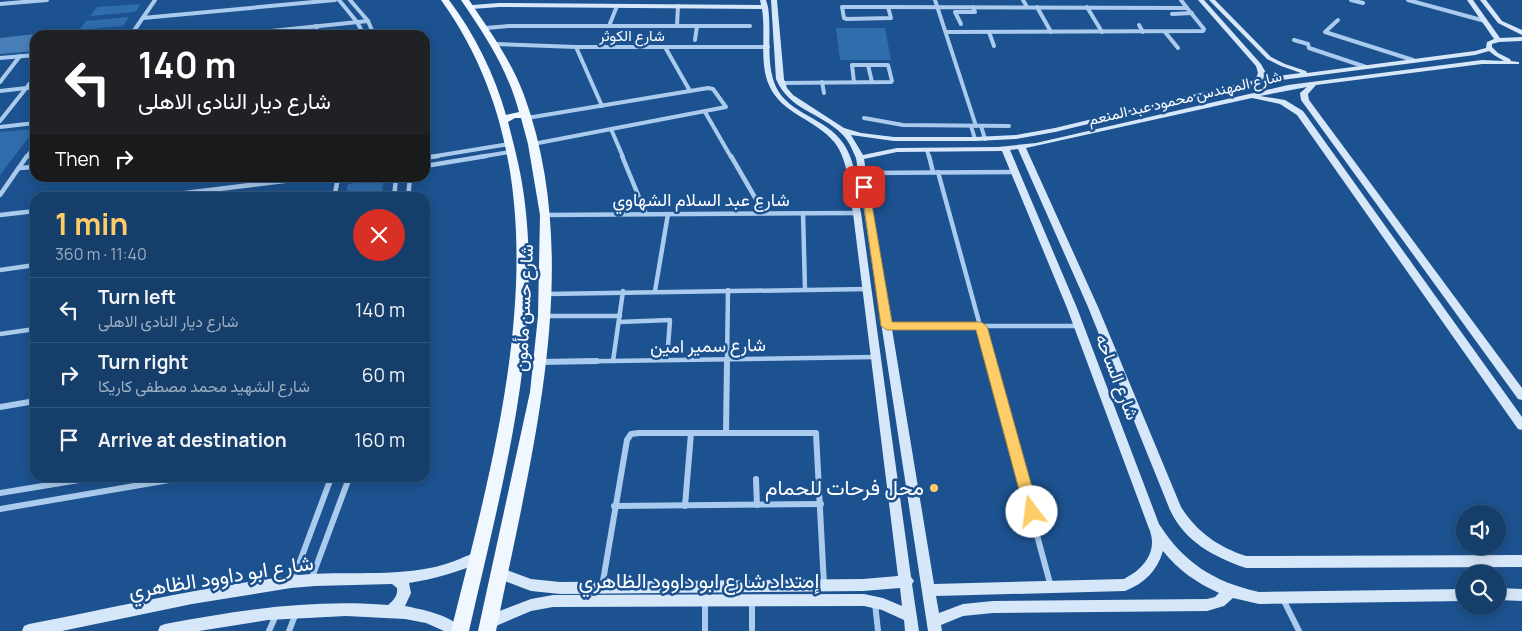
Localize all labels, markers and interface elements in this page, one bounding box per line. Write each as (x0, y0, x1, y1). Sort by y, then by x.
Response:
street label: شارع الكوثر (598, 25, 665, 47)
text: 140 m (138, 41, 236, 89)
icon: left (55, 50, 120, 115)
street label: شارع المهندس محمود عبد المنعم (1086, 65, 1284, 131)
text: شارع ديار النادى الاهلى (138, 86, 331, 116)
icon: right (110, 145, 138, 173)
text: Then (55, 146, 100, 172)
pin (843, 166, 885, 208)
icon: arrive (850, 173, 878, 201)
street label: شارع عبد السلام الشهاوي (612, 187, 790, 215)
text: 1 min (55, 203, 128, 244)
button: close (353, 209, 405, 261)
text: 360 m · 11:40 (55, 243, 147, 265)
street label: شارع حسن مأمون (508, 244, 539, 372)
text: Turn left (98, 284, 176, 310)
icon: left (55, 296, 83, 324)
text: 140 m (355, 297, 405, 323)
text: شارع ديار النادى الاهلى (98, 310, 238, 332)
street label: شارع الساحه (1090, 330, 1145, 424)
street label: شارع سمير امين (650, 332, 766, 359)
text: Turn right (98, 349, 188, 375)
icon: right (55, 361, 83, 389)
text: 60 m (362, 362, 405, 388)
text: شارع الشهيد محمد مصطفى كاريكا (98, 375, 310, 397)
icon: arrive (55, 426, 83, 454)
text: Arrive at destination (98, 427, 287, 453)
text: 160 m (354, 427, 405, 453)
place label: محل فرحات للحمام (765, 473, 924, 502)
marker: محل فرحات للحمام (928, 482, 940, 494)
position arrow (1005, 485, 1057, 537)
map controls (1456, 505, 1506, 615)
button: sound (1456, 505, 1506, 555)
street label: شارع ابو داوود الظاهري (126, 548, 316, 608)
button: search (1456, 565, 1506, 615)
street label: إمتداد شارع ابو داوود الظاهري (579, 566, 820, 598)

